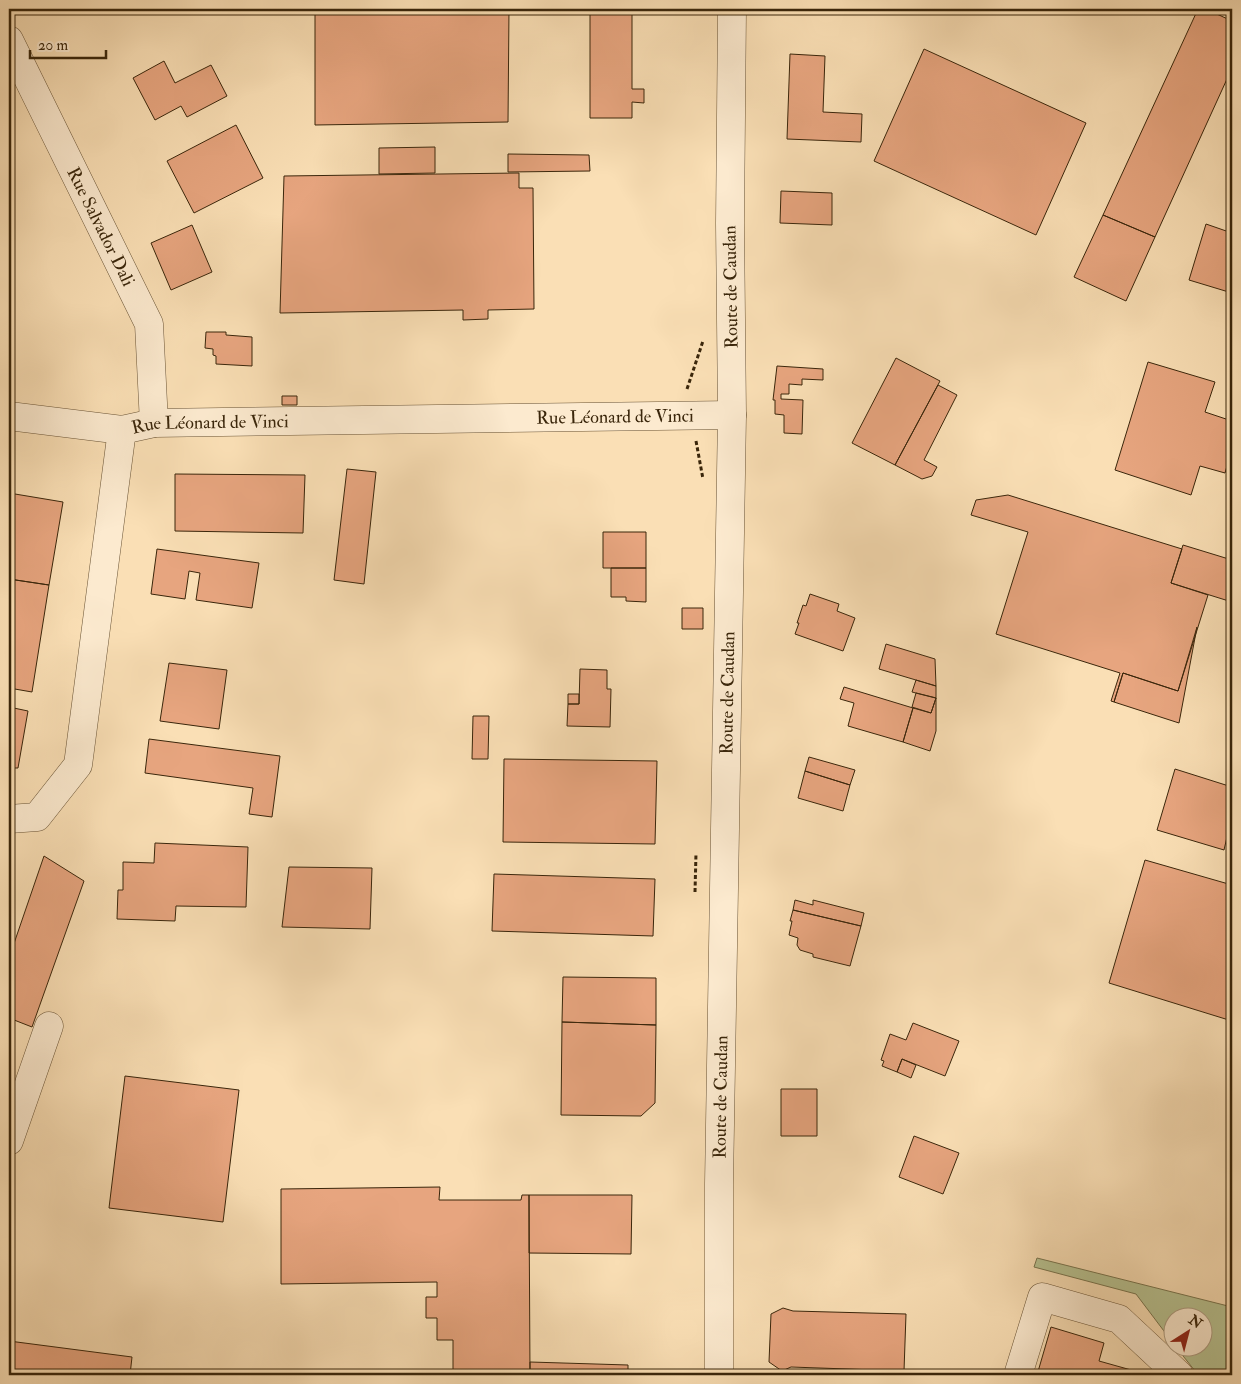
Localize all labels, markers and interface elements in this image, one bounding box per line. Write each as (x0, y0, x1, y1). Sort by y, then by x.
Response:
scale bar (30, 28, 106, 60)
text: 20 m (38, 36, 68, 55)
street label: Rue Salvador Dali (62, 163, 140, 290)
street label: Route de Caudan (718, 225, 744, 349)
street label: Rue Léonard de Vinci (536, 404, 694, 429)
street label: Rue Léonard de Vinci (129, 410, 289, 439)
street label: Route de Caudan (715, 631, 740, 755)
street label: Route de Caudan (708, 1035, 733, 1159)
north arrow (1164, 1306, 1214, 1356)
text: N (1184, 1311, 1206, 1333)

